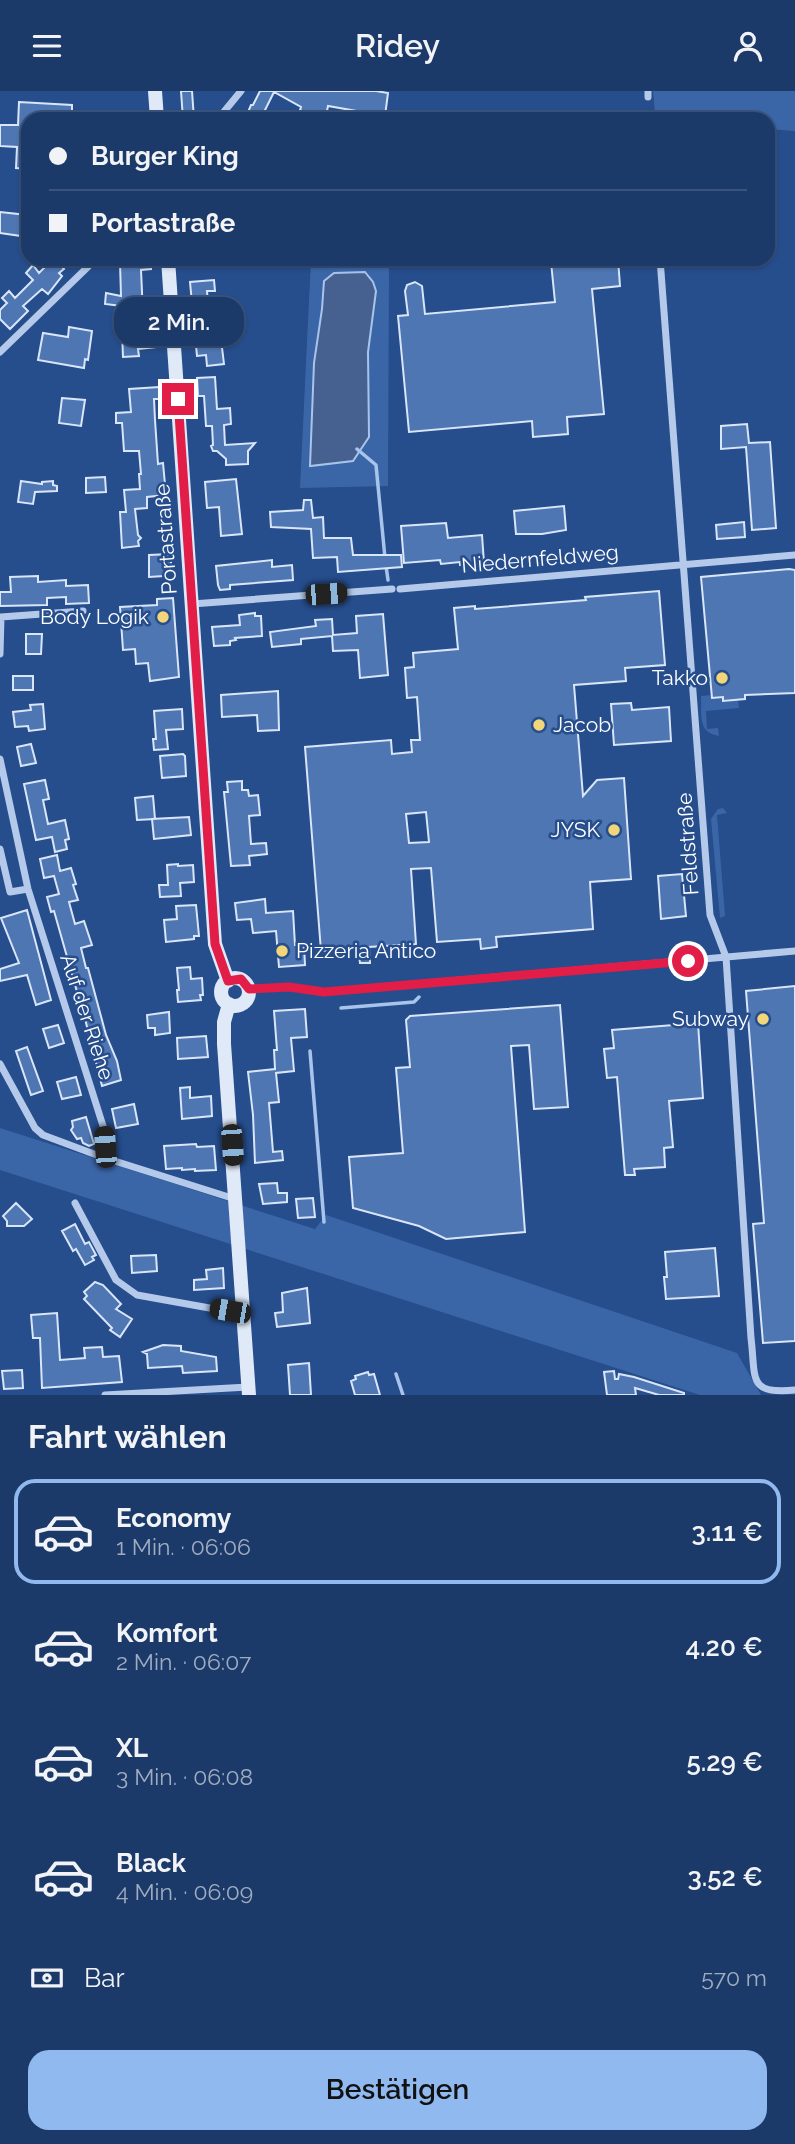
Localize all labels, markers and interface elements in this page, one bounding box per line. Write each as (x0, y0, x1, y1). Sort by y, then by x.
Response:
icon: menu (28, 27, 66, 65)
text: Ridey (355, 27, 440, 64)
icon: person (729, 27, 767, 65)
text: Burger King (91, 141, 239, 171)
text: Portastraße (91, 208, 235, 238)
callout: 2 Min. (113, 297, 243, 347)
text: 2 Min. (148, 308, 210, 335)
route end (162, 383, 194, 415)
street label: Portastraße (149, 483, 182, 595)
street label: Niedernfeldweg (460, 539, 620, 578)
car (305, 582, 348, 606)
place label: Body Logik (40, 604, 149, 629)
marker: Body Logik (155, 609, 171, 625)
place label: Takko (652, 665, 708, 690)
marker: Takko (714, 670, 730, 686)
place label: Jacob (553, 712, 611, 737)
marker: Jacob (531, 717, 547, 733)
street label: Feldstraße (671, 792, 704, 896)
place label: JYSK (550, 817, 600, 842)
marker: JYSK (606, 822, 622, 838)
place label: Pizzeria Antico (296, 938, 436, 963)
marker: Pizzeria Antico (274, 943, 290, 959)
route start (672, 945, 704, 977)
street label: Auf der Riehe (55, 951, 120, 1083)
place label: Subway (672, 1006, 749, 1031)
marker: Subway (755, 1011, 771, 1027)
car (221, 1123, 244, 1167)
car (94, 1125, 117, 1169)
car (208, 1297, 253, 1325)
text: Fahrt wählen (28, 1418, 227, 1455)
icon: car (32, 1500, 95, 1563)
text: Economy (116, 1503, 231, 1533)
text: 3.11 € (692, 1517, 763, 1547)
text: 1 Min. · 06:06 (116, 1533, 251, 1560)
icon: car (32, 1615, 95, 1678)
text: Komfort (116, 1618, 218, 1648)
text: 4.20 € (685, 1632, 763, 1662)
text: 2 Min. · 06:07 (116, 1648, 251, 1675)
icon: car (32, 1730, 95, 1793)
text: XL (116, 1733, 148, 1763)
text: 5.29 € (686, 1747, 763, 1777)
text: 3 Min. · 06:08 (116, 1763, 253, 1790)
icon: car (32, 1845, 95, 1908)
text: Black (116, 1848, 186, 1878)
text: 3.52 € (687, 1862, 763, 1892)
text: 4 Min. · 06:09 (116, 1878, 253, 1905)
icon: cash (28, 1959, 66, 1997)
text: Bar (84, 1963, 125, 1993)
text: 570 m (701, 1964, 767, 1991)
button: Bestätigen (28, 2050, 767, 2130)

